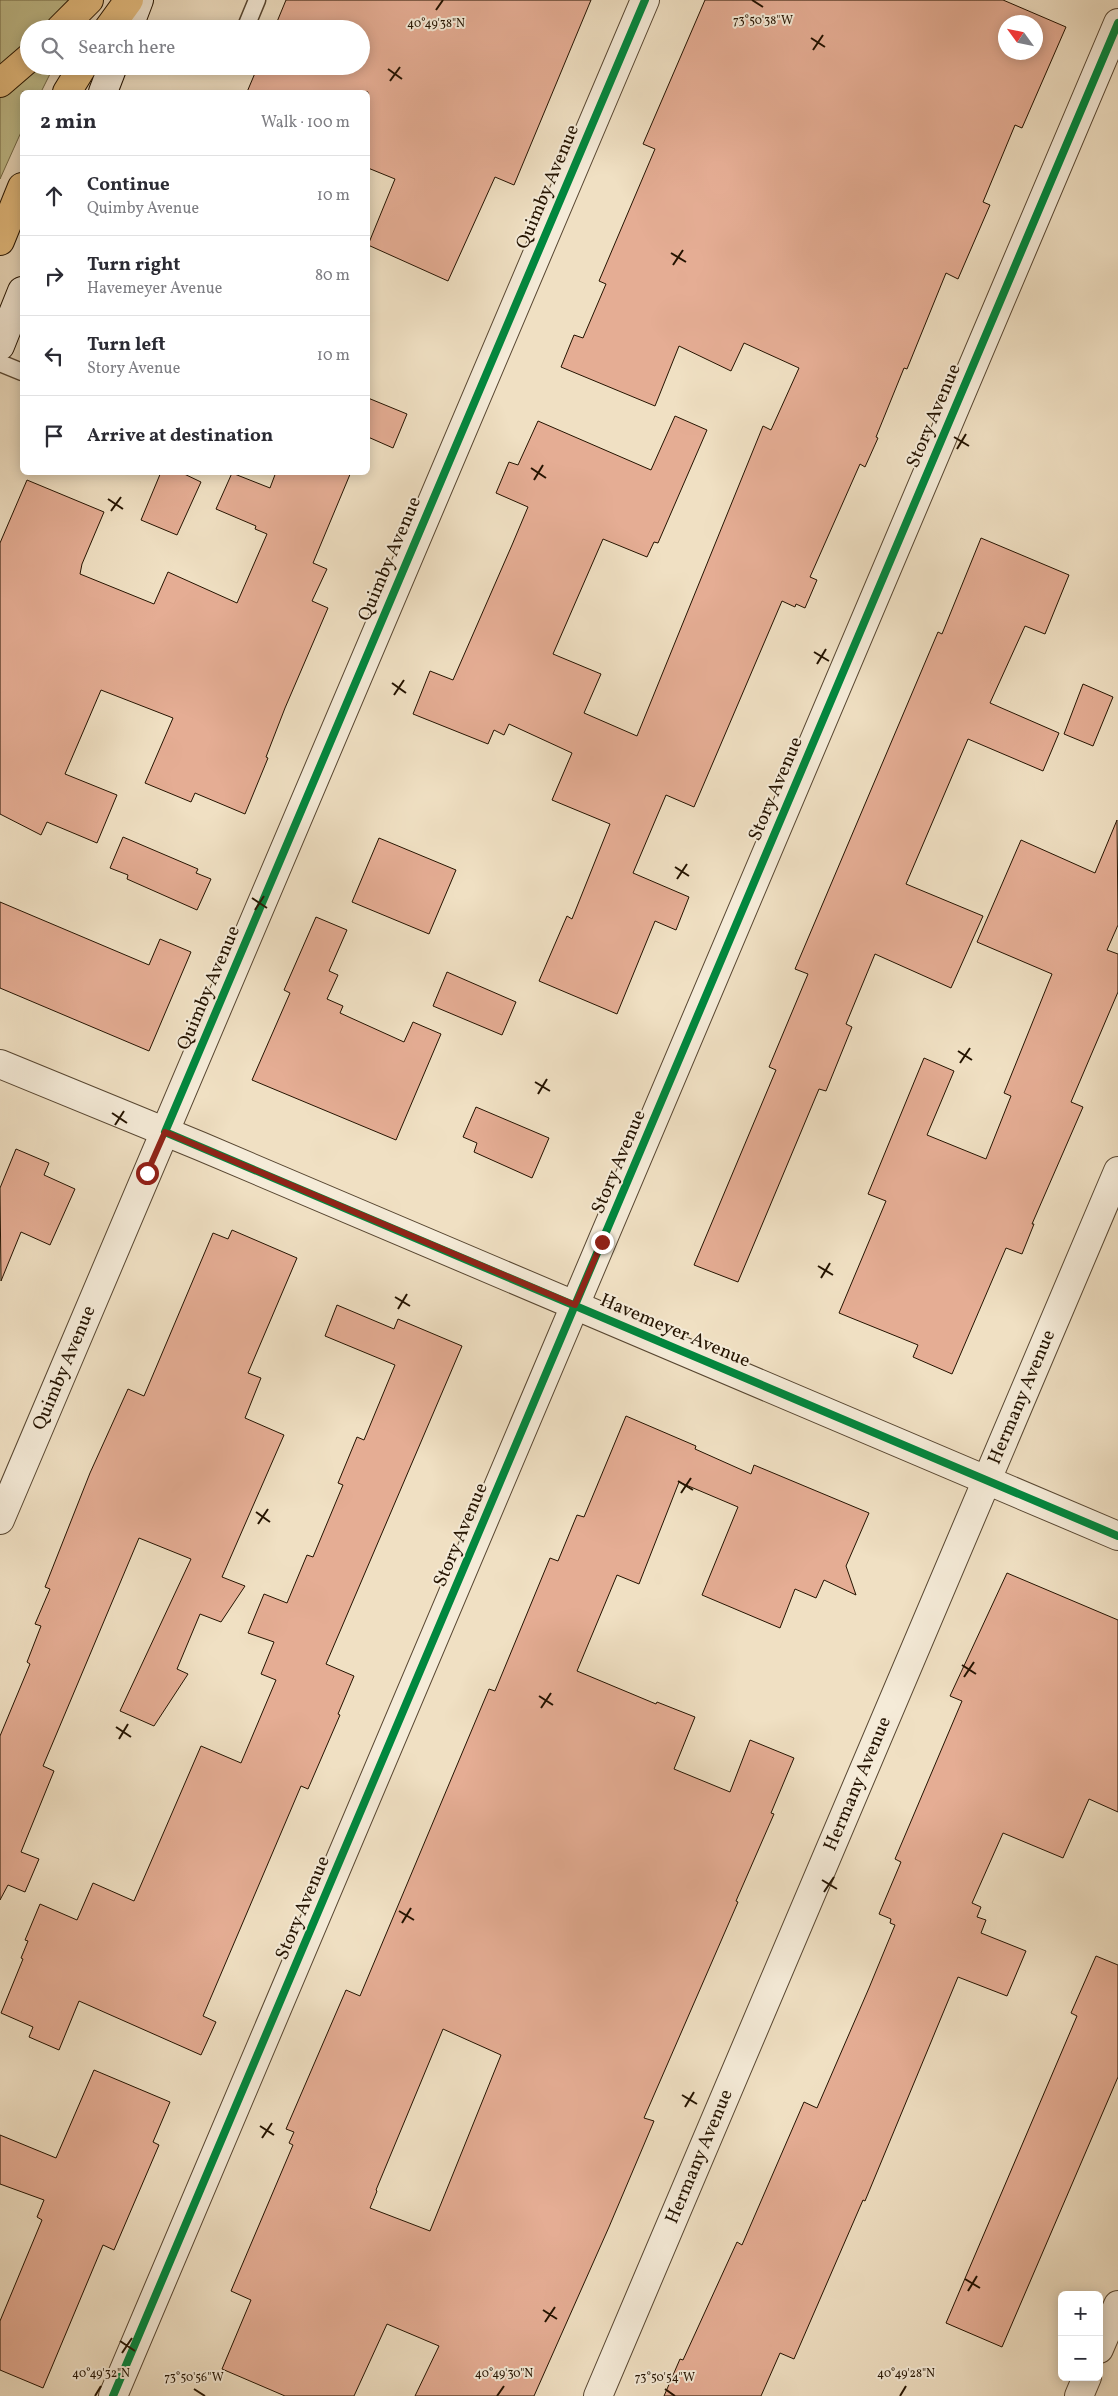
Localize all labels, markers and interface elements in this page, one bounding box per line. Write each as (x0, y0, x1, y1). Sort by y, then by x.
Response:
text: 73°50'38"W (733, 13, 793, 29)
north arrow (998, 15, 1043, 60)
text: 40°49'38"N (407, 16, 465, 32)
search box (20, 20, 370, 75)
icon: search (38, 34, 66, 62)
text: Search here (78, 35, 175, 61)
text: 2 min (40, 108, 97, 137)
text: Walk · 100 m (261, 112, 350, 134)
street label: Quimby Avenue (510, 121, 586, 253)
text: Continue (87, 172, 170, 198)
icon: ahead (40, 182, 68, 210)
text: 10 m (317, 185, 350, 207)
text: Quimby Avenue (87, 198, 199, 220)
text: Turn right (87, 252, 180, 278)
icon: right (40, 262, 68, 290)
text: 80 m (315, 265, 350, 287)
text: Havemeyer Avenue (87, 278, 222, 300)
text: Turn left (87, 332, 166, 358)
icon: left (40, 342, 68, 370)
text: 10 m (317, 345, 350, 367)
text: Story Avenue (87, 358, 180, 380)
street label: Story Avenue (900, 360, 968, 472)
icon: arrive (40, 422, 68, 450)
text: Arrive at destination (87, 423, 273, 449)
street label: Quimby Avenue (352, 493, 428, 625)
street label: Story Avenue (742, 733, 810, 845)
street label: Quimby Avenue (171, 922, 247, 1054)
street label: Story Avenue (585, 1106, 653, 1218)
route start (136, 1162, 159, 1185)
route end (591, 1231, 614, 1254)
street label: Havemeyer Avenue (596, 1288, 754, 1374)
street label: Quimby Avenue (26, 1302, 102, 1434)
street label: Hermany Avenue (982, 1326, 1062, 1469)
street label: Story Avenue (427, 1479, 495, 1591)
street label: Hermany Avenue (818, 1713, 898, 1855)
street label: Story Avenue (269, 1852, 337, 1964)
street label: Hermany Avenue (660, 2085, 740, 2228)
map controls (1058, 2291, 1103, 2381)
button: + (1058, 2291, 1103, 2336)
button: − (1058, 2336, 1103, 2381)
text: 40°49'32"N (72, 2366, 130, 2382)
text: 40°49'30"N (475, 2366, 533, 2382)
text: 40°49'28"N (877, 2366, 935, 2382)
text: 73°50'56"W (164, 2370, 224, 2386)
text: 73°50'54"W (635, 2370, 695, 2386)

